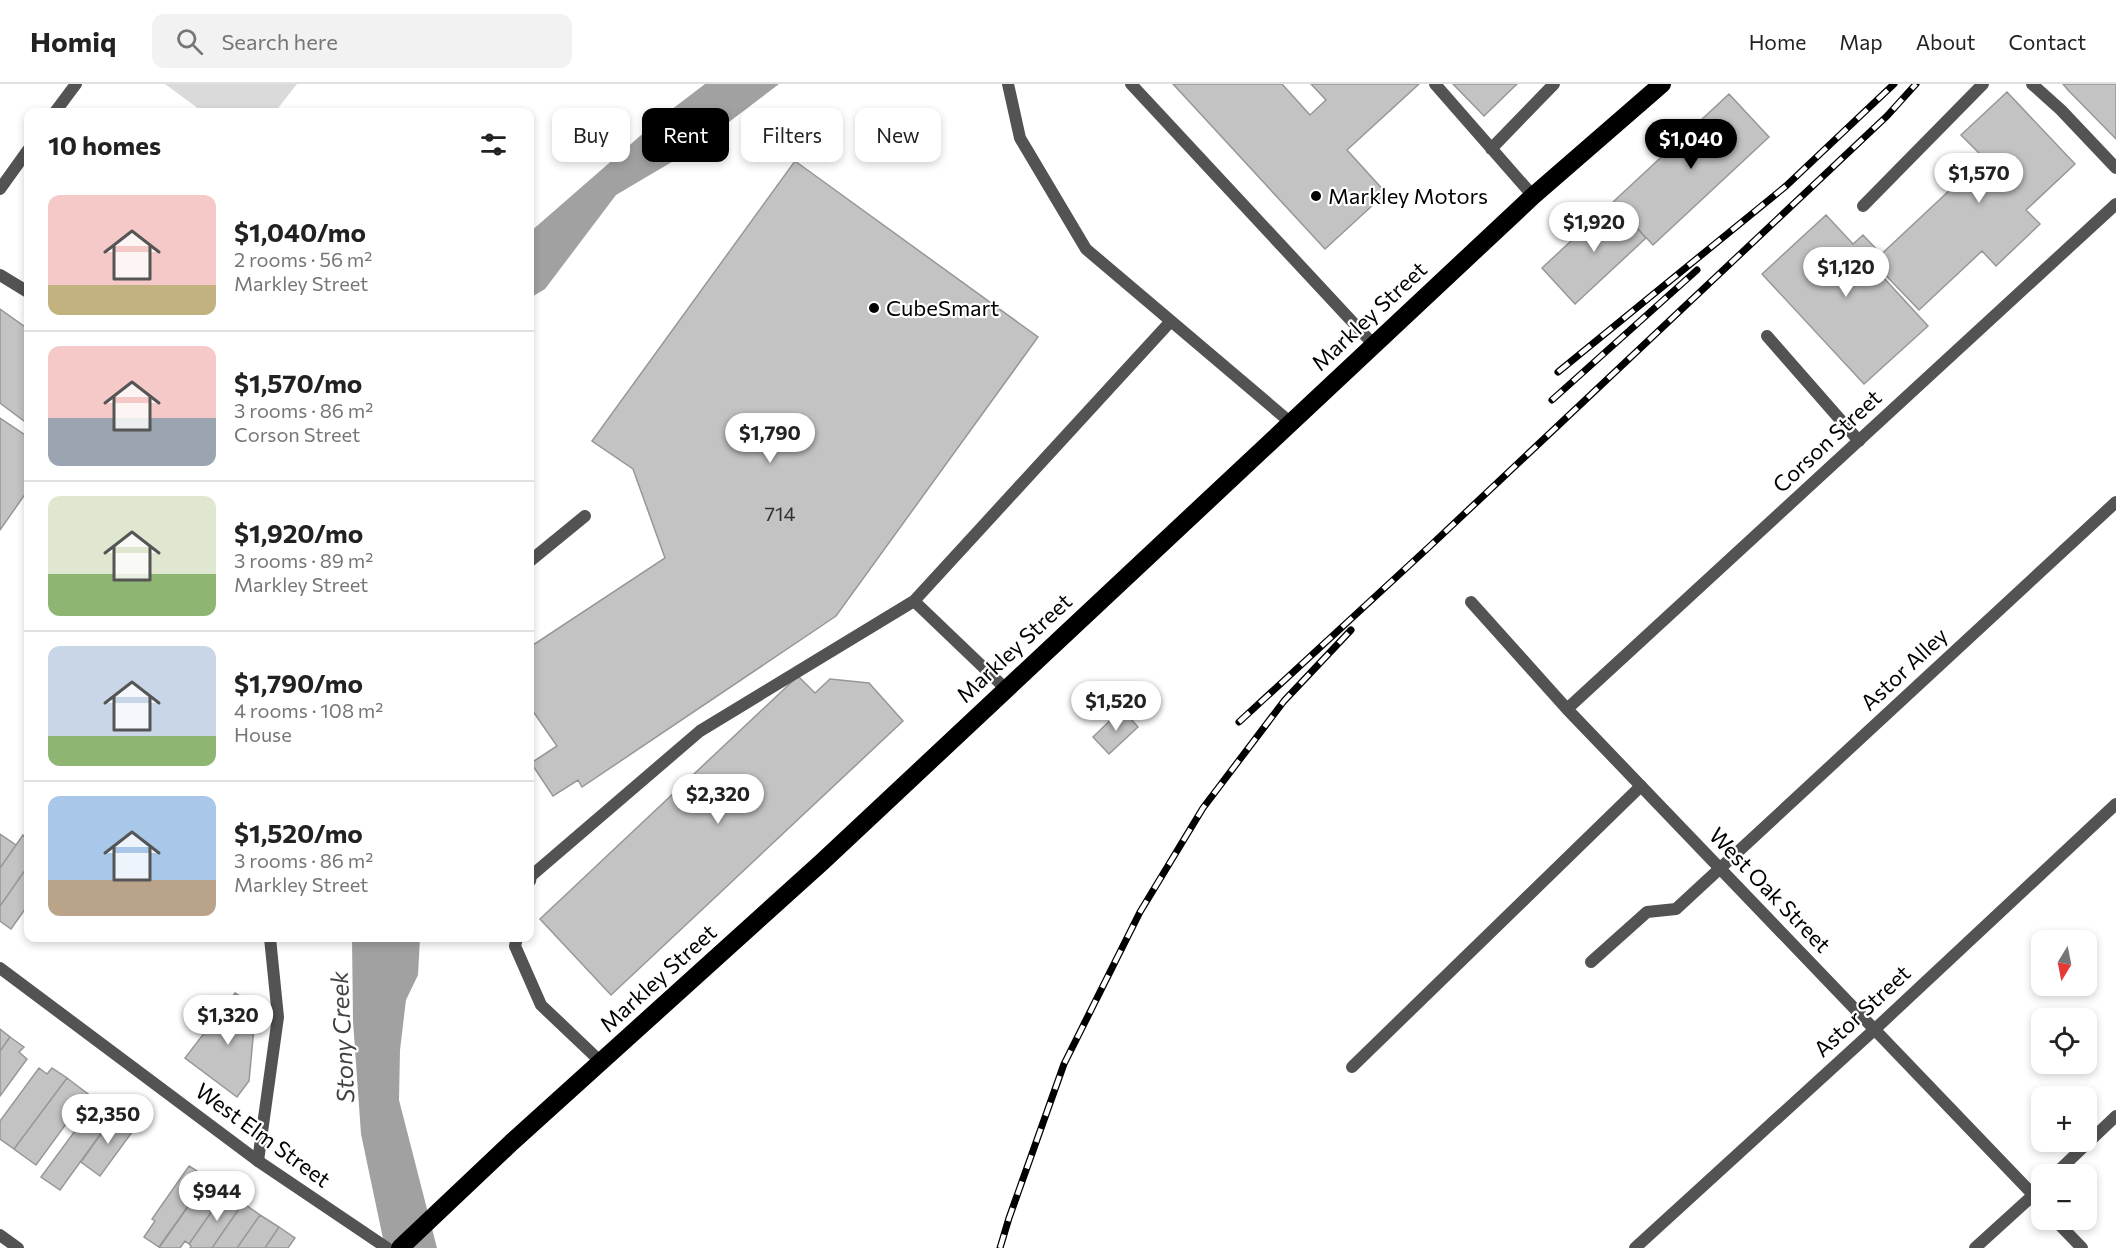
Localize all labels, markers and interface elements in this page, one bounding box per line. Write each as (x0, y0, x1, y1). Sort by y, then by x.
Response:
search box (152, 14, 572, 68)
text: Homiq (30, 24, 116, 58)
icon: search (173, 25, 206, 58)
text: Search here (221, 28, 338, 55)
text: Home (1749, 29, 1806, 54)
text: Map (1839, 29, 1883, 54)
text: About (1916, 29, 1975, 54)
text: Contact (2008, 29, 2086, 54)
chip: Buy (552, 108, 630, 162)
chip: Rent (642, 108, 729, 162)
chip: Filters (741, 108, 843, 162)
chip: New (855, 108, 941, 162)
pin: $1,040 (1642, 119, 1740, 170)
text: $1,040 (1659, 126, 1723, 150)
icon: filters (477, 128, 510, 161)
text: 10 homes (48, 129, 161, 160)
pin: $1,570 (1930, 153, 2028, 204)
text: $1,570 (1948, 160, 2010, 184)
place label: Markley Motors (1328, 182, 1488, 209)
marker: Markley Motors (1309, 189, 1323, 203)
pin: $1,920 (1545, 202, 1643, 253)
text: $1,920 (1563, 209, 1625, 233)
text: $1,040/mo (234, 216, 366, 247)
icon: home (96, 219, 168, 291)
text: 2 rooms · 56 m² (234, 247, 372, 271)
pin: $1,120 (1797, 247, 1895, 298)
text: $1,120 (1817, 254, 1875, 278)
street label: Markley Street (1305, 255, 1432, 376)
text: Markley Street (234, 271, 368, 295)
place label: CubeSmart (886, 294, 999, 321)
marker: CubeSmart (867, 301, 881, 315)
text: $1,570/mo (234, 367, 362, 398)
icon: home (96, 370, 168, 442)
street label: Corson Street (1767, 383, 1887, 498)
text: 3 rooms · 86 m² (234, 398, 373, 422)
pin: $1,790 (721, 413, 819, 464)
text: $1,790 (739, 420, 801, 444)
text: Corson Street (234, 422, 360, 446)
house number: 714 (764, 501, 796, 525)
text: $1,920/mo (234, 517, 363, 548)
icon: home (96, 520, 168, 592)
text: 3 rooms · 89 m² (234, 548, 373, 572)
text: Markley Street (234, 572, 368, 596)
street label: Markley Street (950, 587, 1077, 708)
street label: Astor Alley (1855, 622, 1953, 716)
text: $1,790/mo (234, 667, 363, 698)
icon: home (96, 670, 168, 742)
pin: $1,520 (1067, 681, 1165, 732)
text: $1,520 (1085, 688, 1147, 712)
text: 4 rooms · 108 m² (234, 698, 383, 722)
text: House (234, 722, 292, 746)
pin: $2,320 (669, 774, 767, 825)
text: $2,320 (686, 781, 750, 805)
text: $1,520/mo (234, 817, 363, 848)
icon: home (96, 820, 168, 892)
street label: West Oak Street (1704, 821, 1837, 958)
text: 3 rooms · 86 m² (234, 848, 373, 872)
text: Markley Street (234, 872, 368, 896)
street label: Markley Street (594, 918, 722, 1037)
north arrow (2031, 930, 2097, 996)
map controls (2031, 930, 2097, 1230)
street label: Astor Street (1808, 959, 1916, 1062)
water label: Stony Creek (324, 969, 359, 1104)
pin: $1,320 (179, 995, 277, 1046)
text: $1,320 (197, 1002, 259, 1026)
button: locate (2031, 1008, 2097, 1074)
street label: West Elm Street (191, 1077, 336, 1193)
button: + (2031, 1086, 2097, 1152)
pin: $2,350 (59, 1094, 157, 1145)
text: $2,350 (76, 1101, 140, 1125)
button: − (2031, 1164, 2097, 1230)
pin: $944 (181, 1171, 253, 1222)
text: $944 (193, 1178, 241, 1202)

